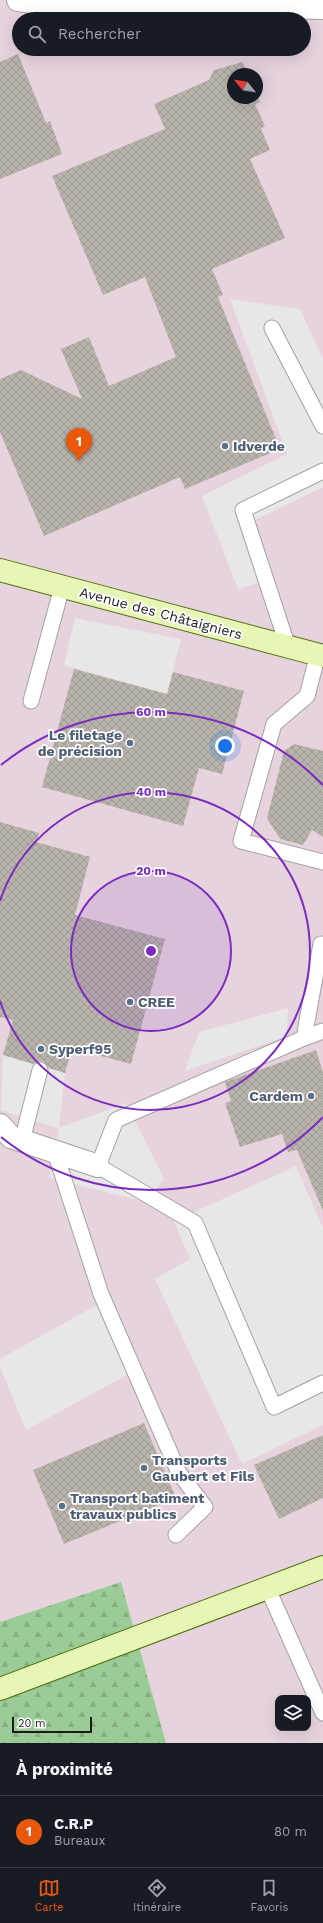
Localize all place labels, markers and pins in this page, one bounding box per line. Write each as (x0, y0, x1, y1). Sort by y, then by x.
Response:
pin: 1 (66, 428, 92, 461)
place label: Idverde (233, 438, 285, 454)
marker: Idverde (220, 441, 230, 451)
place label: Le filetage de précision (38, 727, 122, 759)
marker: Le filetage de précision (125, 738, 135, 748)
centre of rings (144, 944, 158, 958)
place label: CREE (138, 994, 175, 1010)
marker: CREE (125, 997, 135, 1007)
place label: Syperf95 (49, 1041, 111, 1057)
marker: Syperf95 (36, 1044, 46, 1054)
place label: Cardem (249, 1088, 303, 1104)
marker: Cardem (306, 1091, 316, 1101)
place label: Transports Gaubert et Fils (152, 1452, 255, 1484)
marker: Transports Gaubert et Fils (139, 1463, 149, 1473)
place label: Transport batiment travaux publics (70, 1490, 204, 1522)
marker: Transport batiment travaux publics (57, 1501, 67, 1511)

